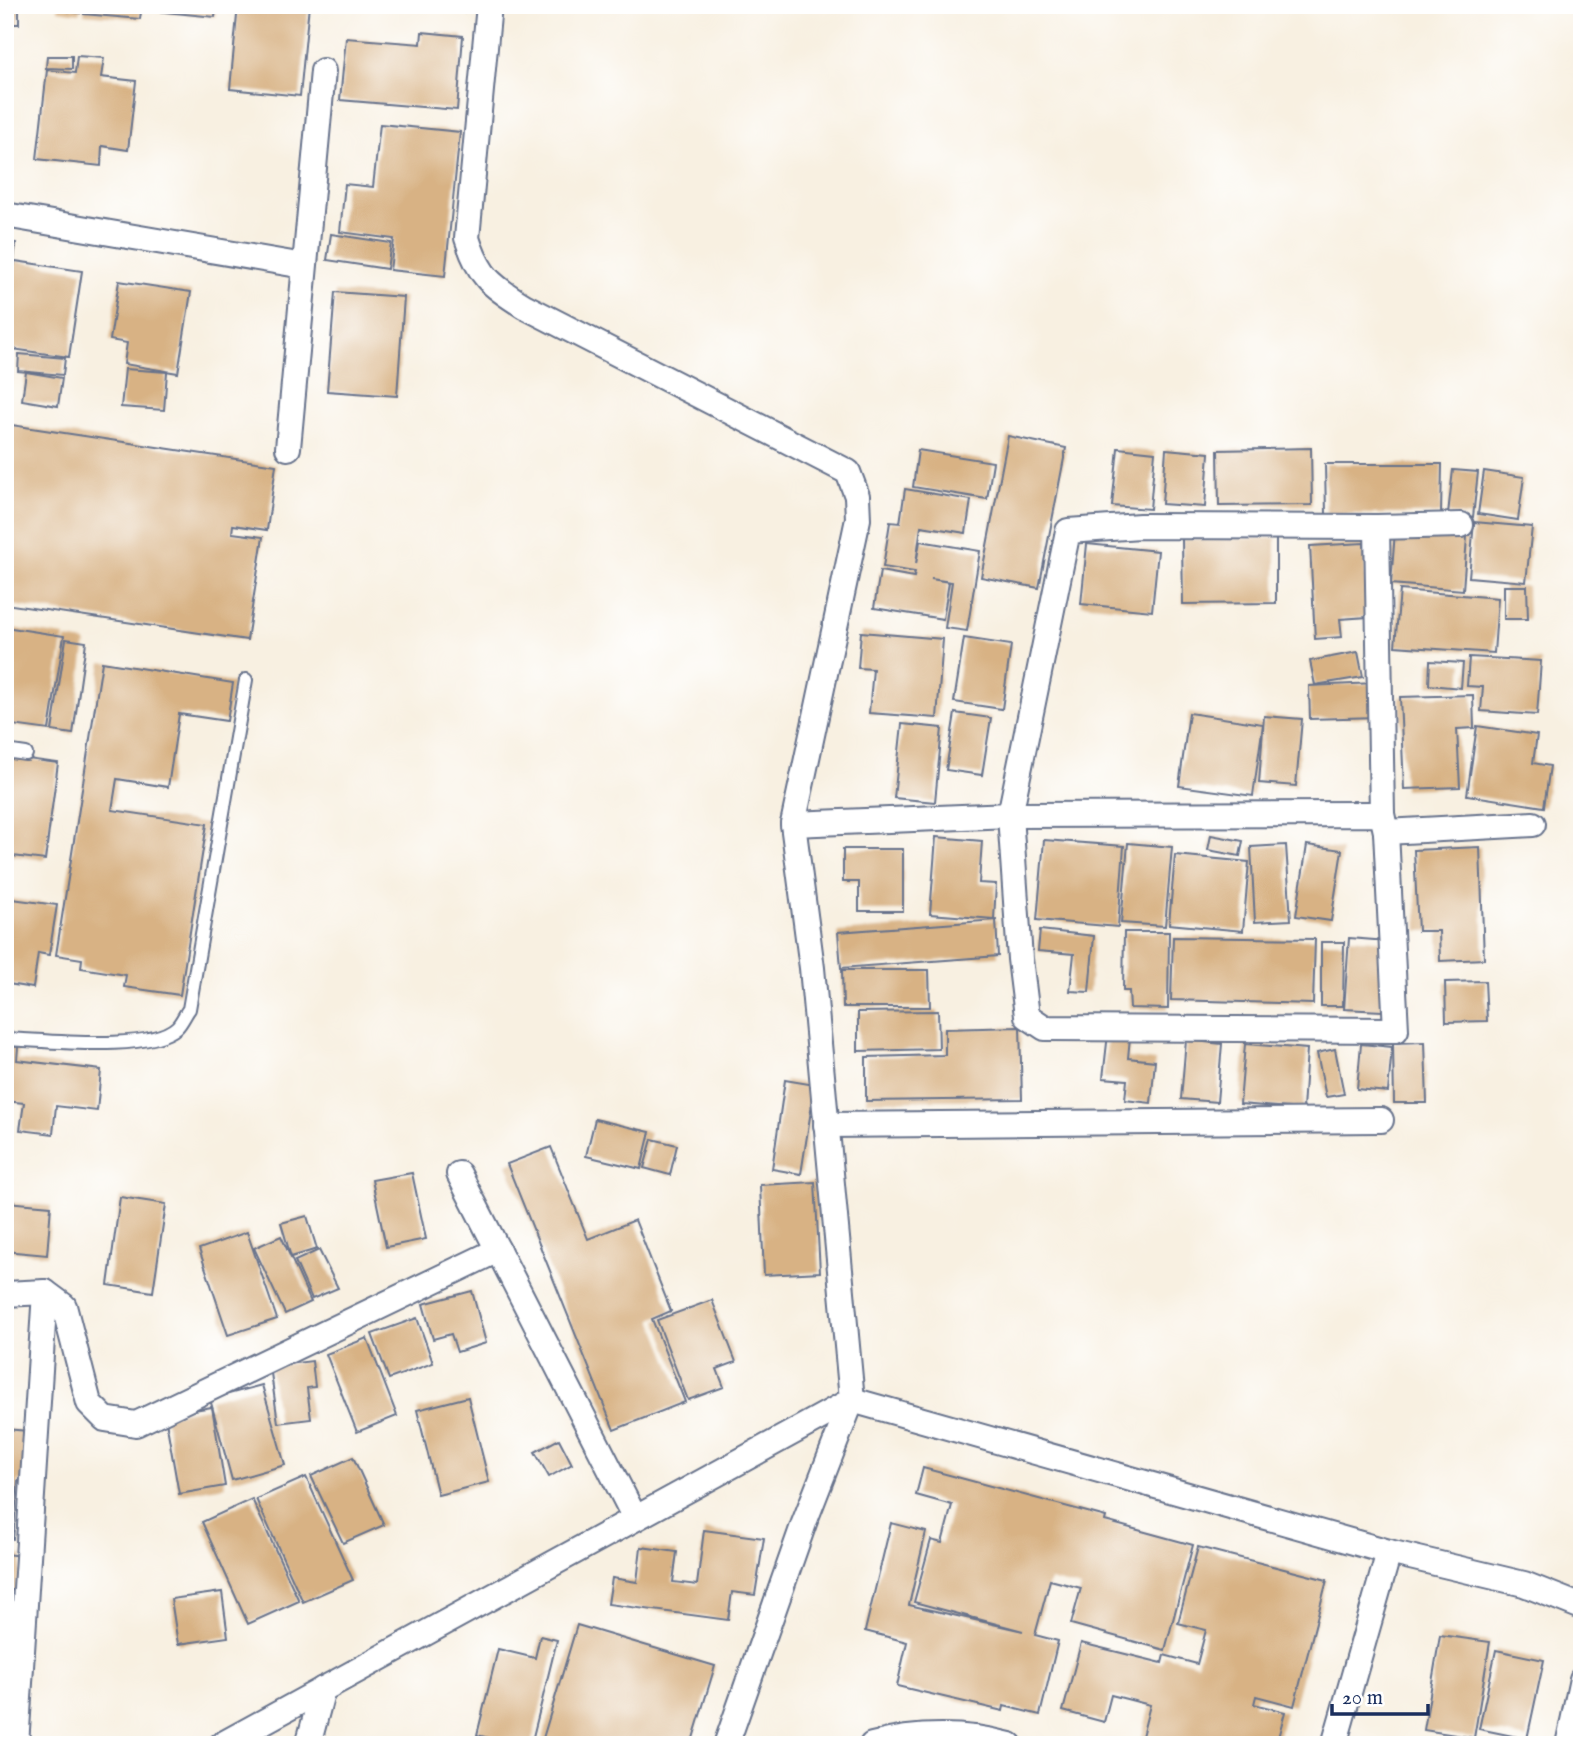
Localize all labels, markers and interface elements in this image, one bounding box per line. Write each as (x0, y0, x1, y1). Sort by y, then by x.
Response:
scale bar (1332, 1673, 1428, 1717)
text: 20 m (1342, 1685, 1383, 1712)

